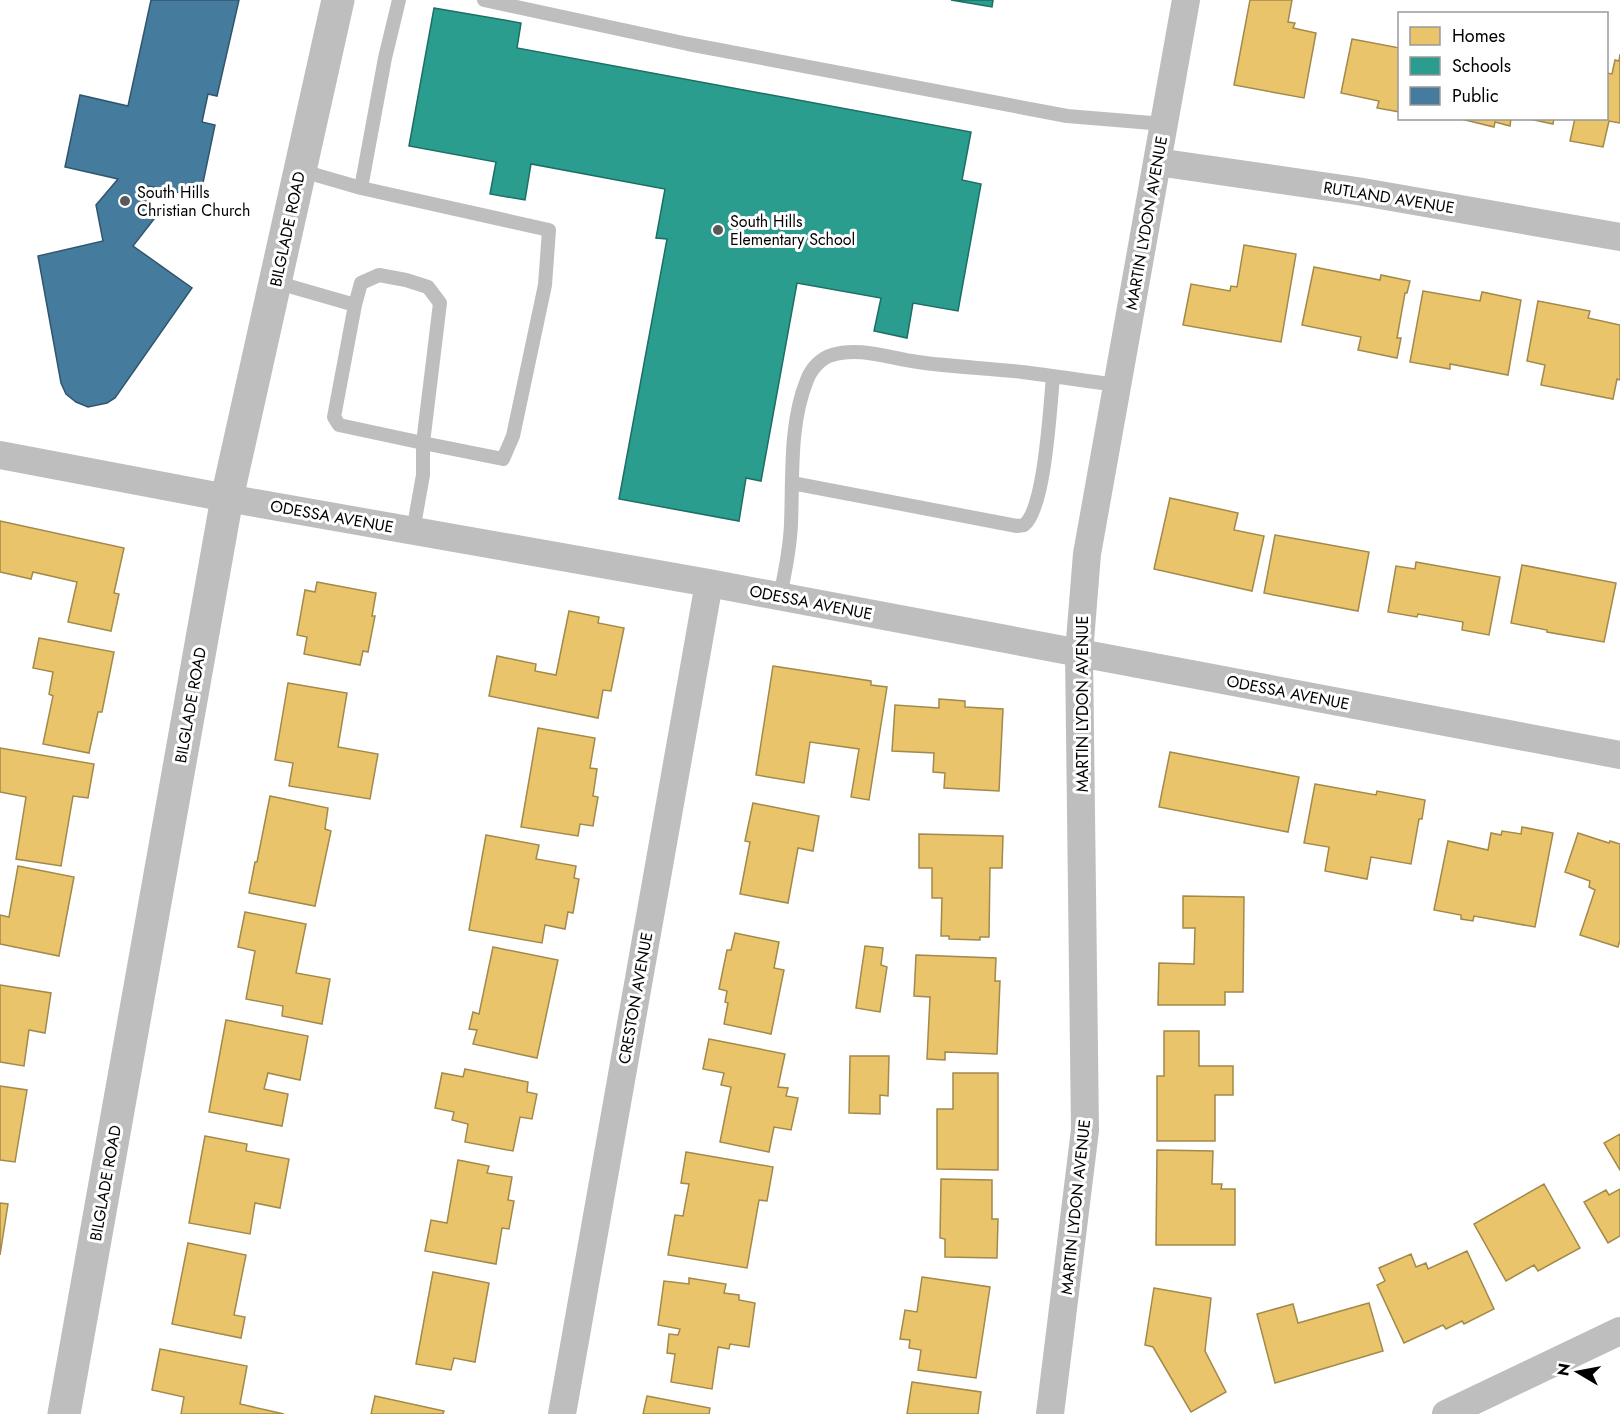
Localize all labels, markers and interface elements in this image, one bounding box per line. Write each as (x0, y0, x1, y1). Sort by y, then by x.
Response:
legend (1398, 12, 1608, 120)
text: Homes (1452, 23, 1505, 49)
text: Schools (1452, 53, 1511, 79)
text: Public (1452, 83, 1499, 109)
street label: MARTIN LYDON AVENUE (1120, 134, 1173, 312)
street label: BILGLADE ROAD (264, 169, 311, 289)
street label: RUTLAND AVENUE (1322, 176, 1456, 219)
place label: South Hills Christian Church (137, 181, 250, 222)
marker: South Hills Christian Church (118, 194, 132, 208)
place label: South Hills Elementary School (730, 210, 855, 251)
marker: South Hills Elementary School (711, 223, 725, 237)
street label: ODESSA AVENUE (268, 494, 395, 539)
street label: ODESSA AVENUE (747, 579, 874, 626)
street label: MARTIN LYDON AVENUE (1071, 616, 1094, 792)
street label: BILGLADE ROAD (169, 645, 212, 765)
street label: ODESSA AVENUE (1224, 669, 1351, 716)
street label: CRESTON AVENUE (613, 930, 658, 1066)
street label: MARTIN LYDON AVENUE (1055, 1118, 1096, 1296)
street label: BILGLADE ROAD (84, 1123, 127, 1243)
north arrow (1548, 1342, 1608, 1402)
text: N (1551, 1361, 1576, 1378)

